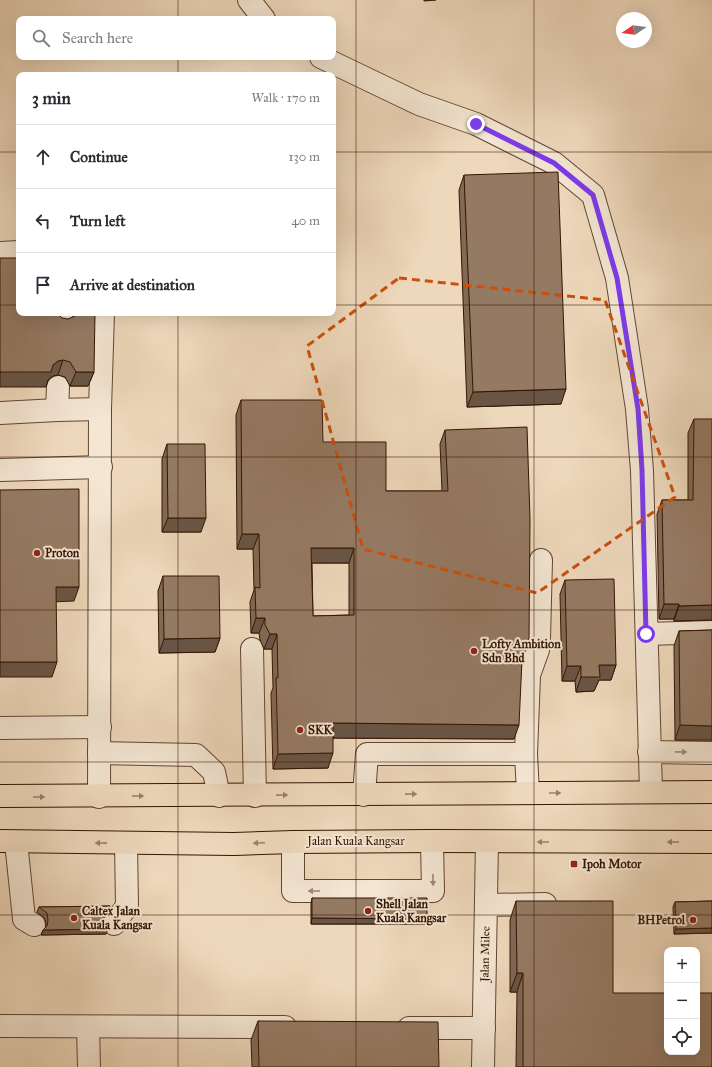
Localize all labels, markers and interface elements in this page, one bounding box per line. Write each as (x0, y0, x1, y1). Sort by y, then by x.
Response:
north arrow (616, 12, 652, 48)
search box (16, 16, 336, 60)
icon: search (30, 27, 52, 49)
text: Search here (62, 29, 133, 47)
text: 3 min (32, 88, 71, 109)
text: Walk · 170 m (251, 90, 320, 106)
route end (467, 115, 485, 133)
icon: ahead (32, 146, 54, 168)
text: Continue (70, 148, 128, 166)
text: 130 m (288, 149, 320, 165)
icon: left (32, 210, 54, 232)
text: Turn left (70, 212, 126, 230)
text: 40 m (291, 213, 320, 229)
icon: arrive (32, 274, 54, 296)
text: Arrive at destination (70, 276, 195, 294)
place label: Proton (45, 546, 80, 560)
marker: Proton (32, 548, 42, 558)
route start (637, 625, 655, 643)
place label: Lofty Ambition Sdn Bhd (482, 637, 561, 665)
marker: Lofty Ambition Sdn Bhd (469, 646, 479, 656)
place label: SKK (308, 723, 332, 737)
marker: SKK (295, 725, 305, 735)
one-way arrow (675, 749, 688, 755)
one-way arrow (549, 790, 562, 796)
one-way arrow (405, 791, 418, 797)
one-way arrow (276, 792, 289, 798)
one-way arrow (132, 793, 144, 800)
one-way arrow (33, 794, 46, 800)
street label: Jalan Kuala Kangsar (305, 834, 405, 849)
one-way arrow (95, 839, 107, 846)
one-way arrow (536, 839, 549, 845)
one-way arrow (666, 839, 679, 845)
one-way arrow (252, 840, 265, 846)
place label: Ipoh Motor (582, 857, 642, 872)
marker: Ipoh Motor (569, 859, 579, 869)
one-way arrow (430, 874, 436, 887)
one-way arrow (307, 888, 320, 894)
place label: Shell Jalan Kuala Kangsar (376, 897, 447, 926)
place label: Caltex Jalan Kuala Kangsar (82, 904, 153, 933)
marker: Shell Jalan Kuala Kangsar (363, 906, 373, 916)
marker: Caltex Jalan Kuala Kangsar (69, 913, 79, 923)
place label: BHPetrol (637, 913, 686, 927)
marker: BHPetrol (688, 915, 698, 925)
street label: Jalan Milee (477, 926, 493, 984)
map controls (664, 947, 700, 1055)
button: + (664, 947, 700, 983)
button: − (664, 983, 700, 1019)
button: locate (664, 1019, 700, 1055)

